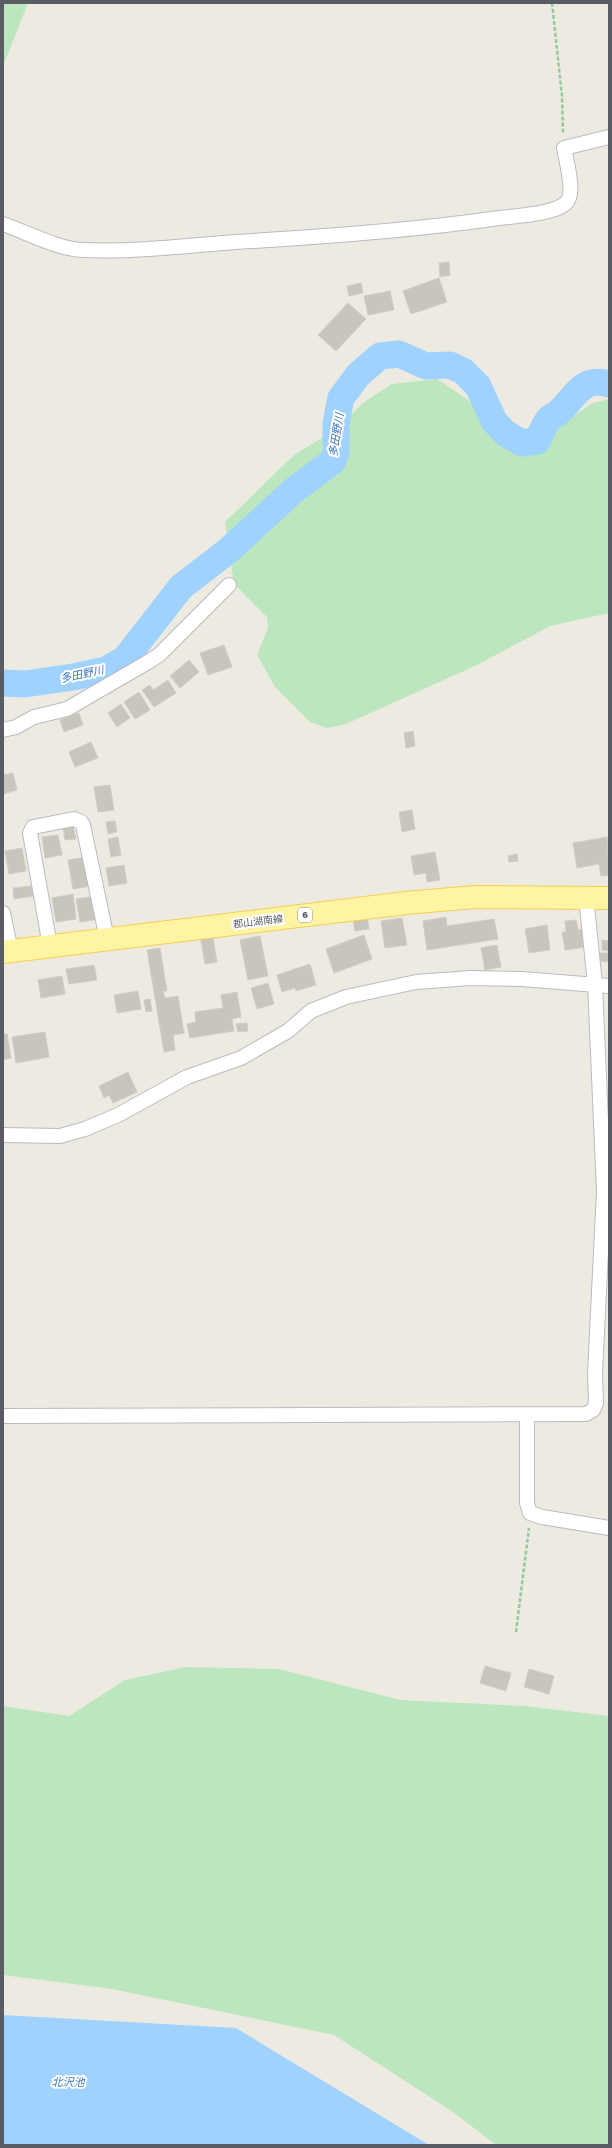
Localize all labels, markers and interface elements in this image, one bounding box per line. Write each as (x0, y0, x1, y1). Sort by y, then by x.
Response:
water label: 多田野川 (326, 411, 346, 458)
water label: 多田野川 (59, 662, 106, 684)
road number: 6 (298, 908, 312, 922)
street label: 郡山湖南線 (232, 912, 284, 930)
water label: 北沢池 (52, 2075, 85, 2088)

